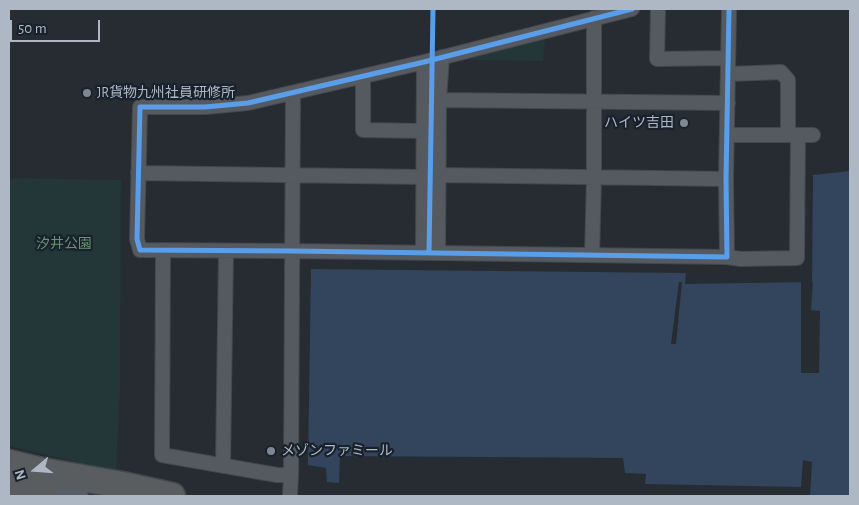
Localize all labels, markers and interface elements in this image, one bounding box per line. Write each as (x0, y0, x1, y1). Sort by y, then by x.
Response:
scale bar (12, 10, 102, 42)
text: 50 m (18, 21, 47, 36)
place label: JR貨物九州社員研修所 (97, 85, 235, 101)
marker: JR貨物九州社員研修所 (81, 87, 93, 99)
place label: ハイツ吉田 (604, 115, 674, 131)
marker: ハイツ吉田 (678, 117, 690, 129)
park label: 汐井公園 (36, 236, 92, 252)
place label: メゾンファミール (281, 443, 393, 459)
north arrow (10, 445, 60, 495)
marker: メゾンファミール (265, 445, 277, 457)
text: N (13, 468, 29, 481)

